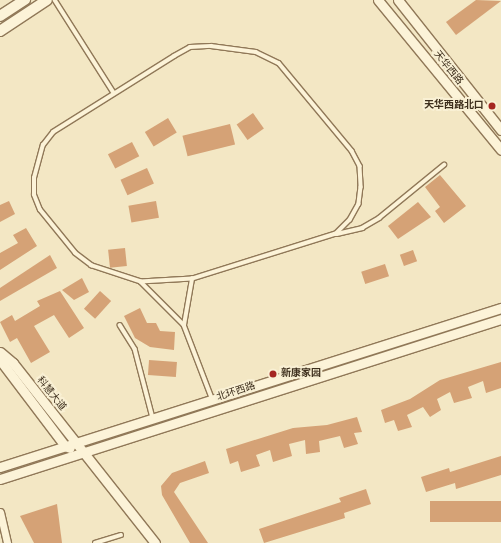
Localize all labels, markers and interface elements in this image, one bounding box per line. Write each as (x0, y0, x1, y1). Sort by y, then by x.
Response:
street label: 天华西路 (431, 49, 465, 87)
place label: 天华西路北口 (424, 100, 484, 112)
marker: 天华西路北口 (487, 101, 497, 111)
place label: 新康家园 (281, 368, 321, 380)
marker: 新康家园 (268, 369, 278, 379)
street label: 科慧大道 (34, 375, 68, 413)
street label: 北环西路 (215, 380, 257, 404)

